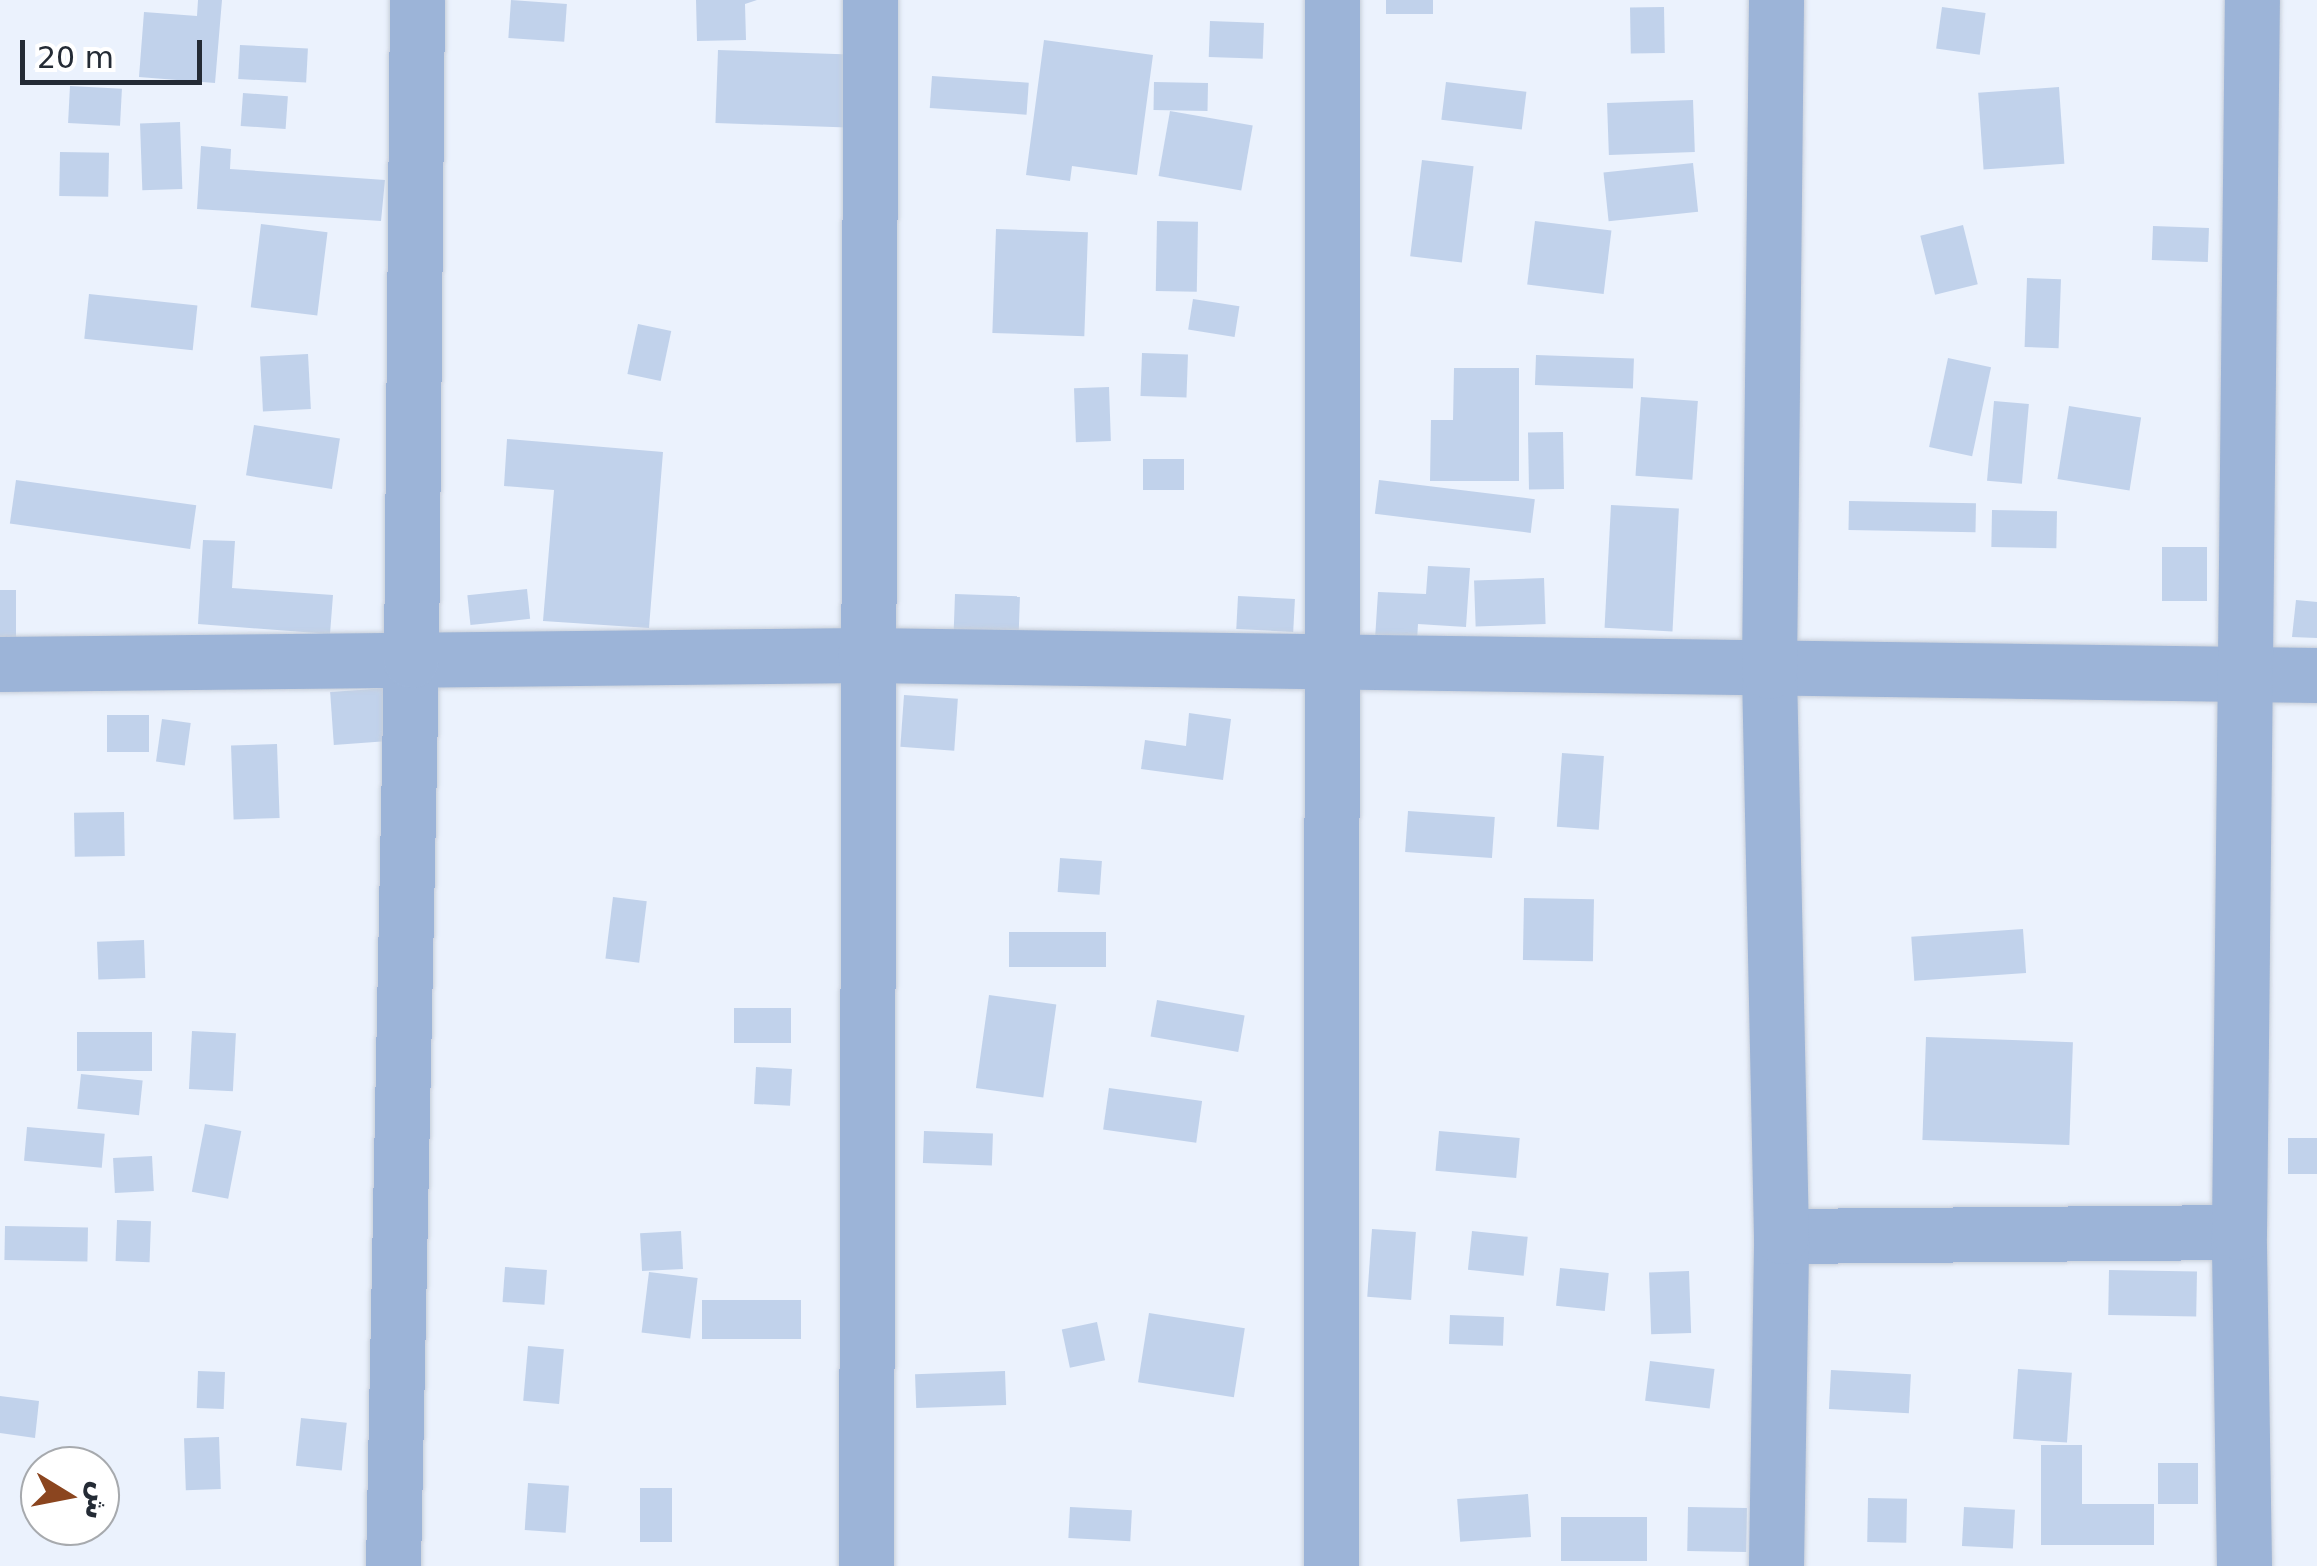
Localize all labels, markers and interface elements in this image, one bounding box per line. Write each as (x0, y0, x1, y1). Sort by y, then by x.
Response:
scale bar (25, 20, 208, 82)
text: 20 m (37, 40, 114, 75)
north arrow (20, 1446, 120, 1546)
text: ش (78, 1479, 118, 1523)

